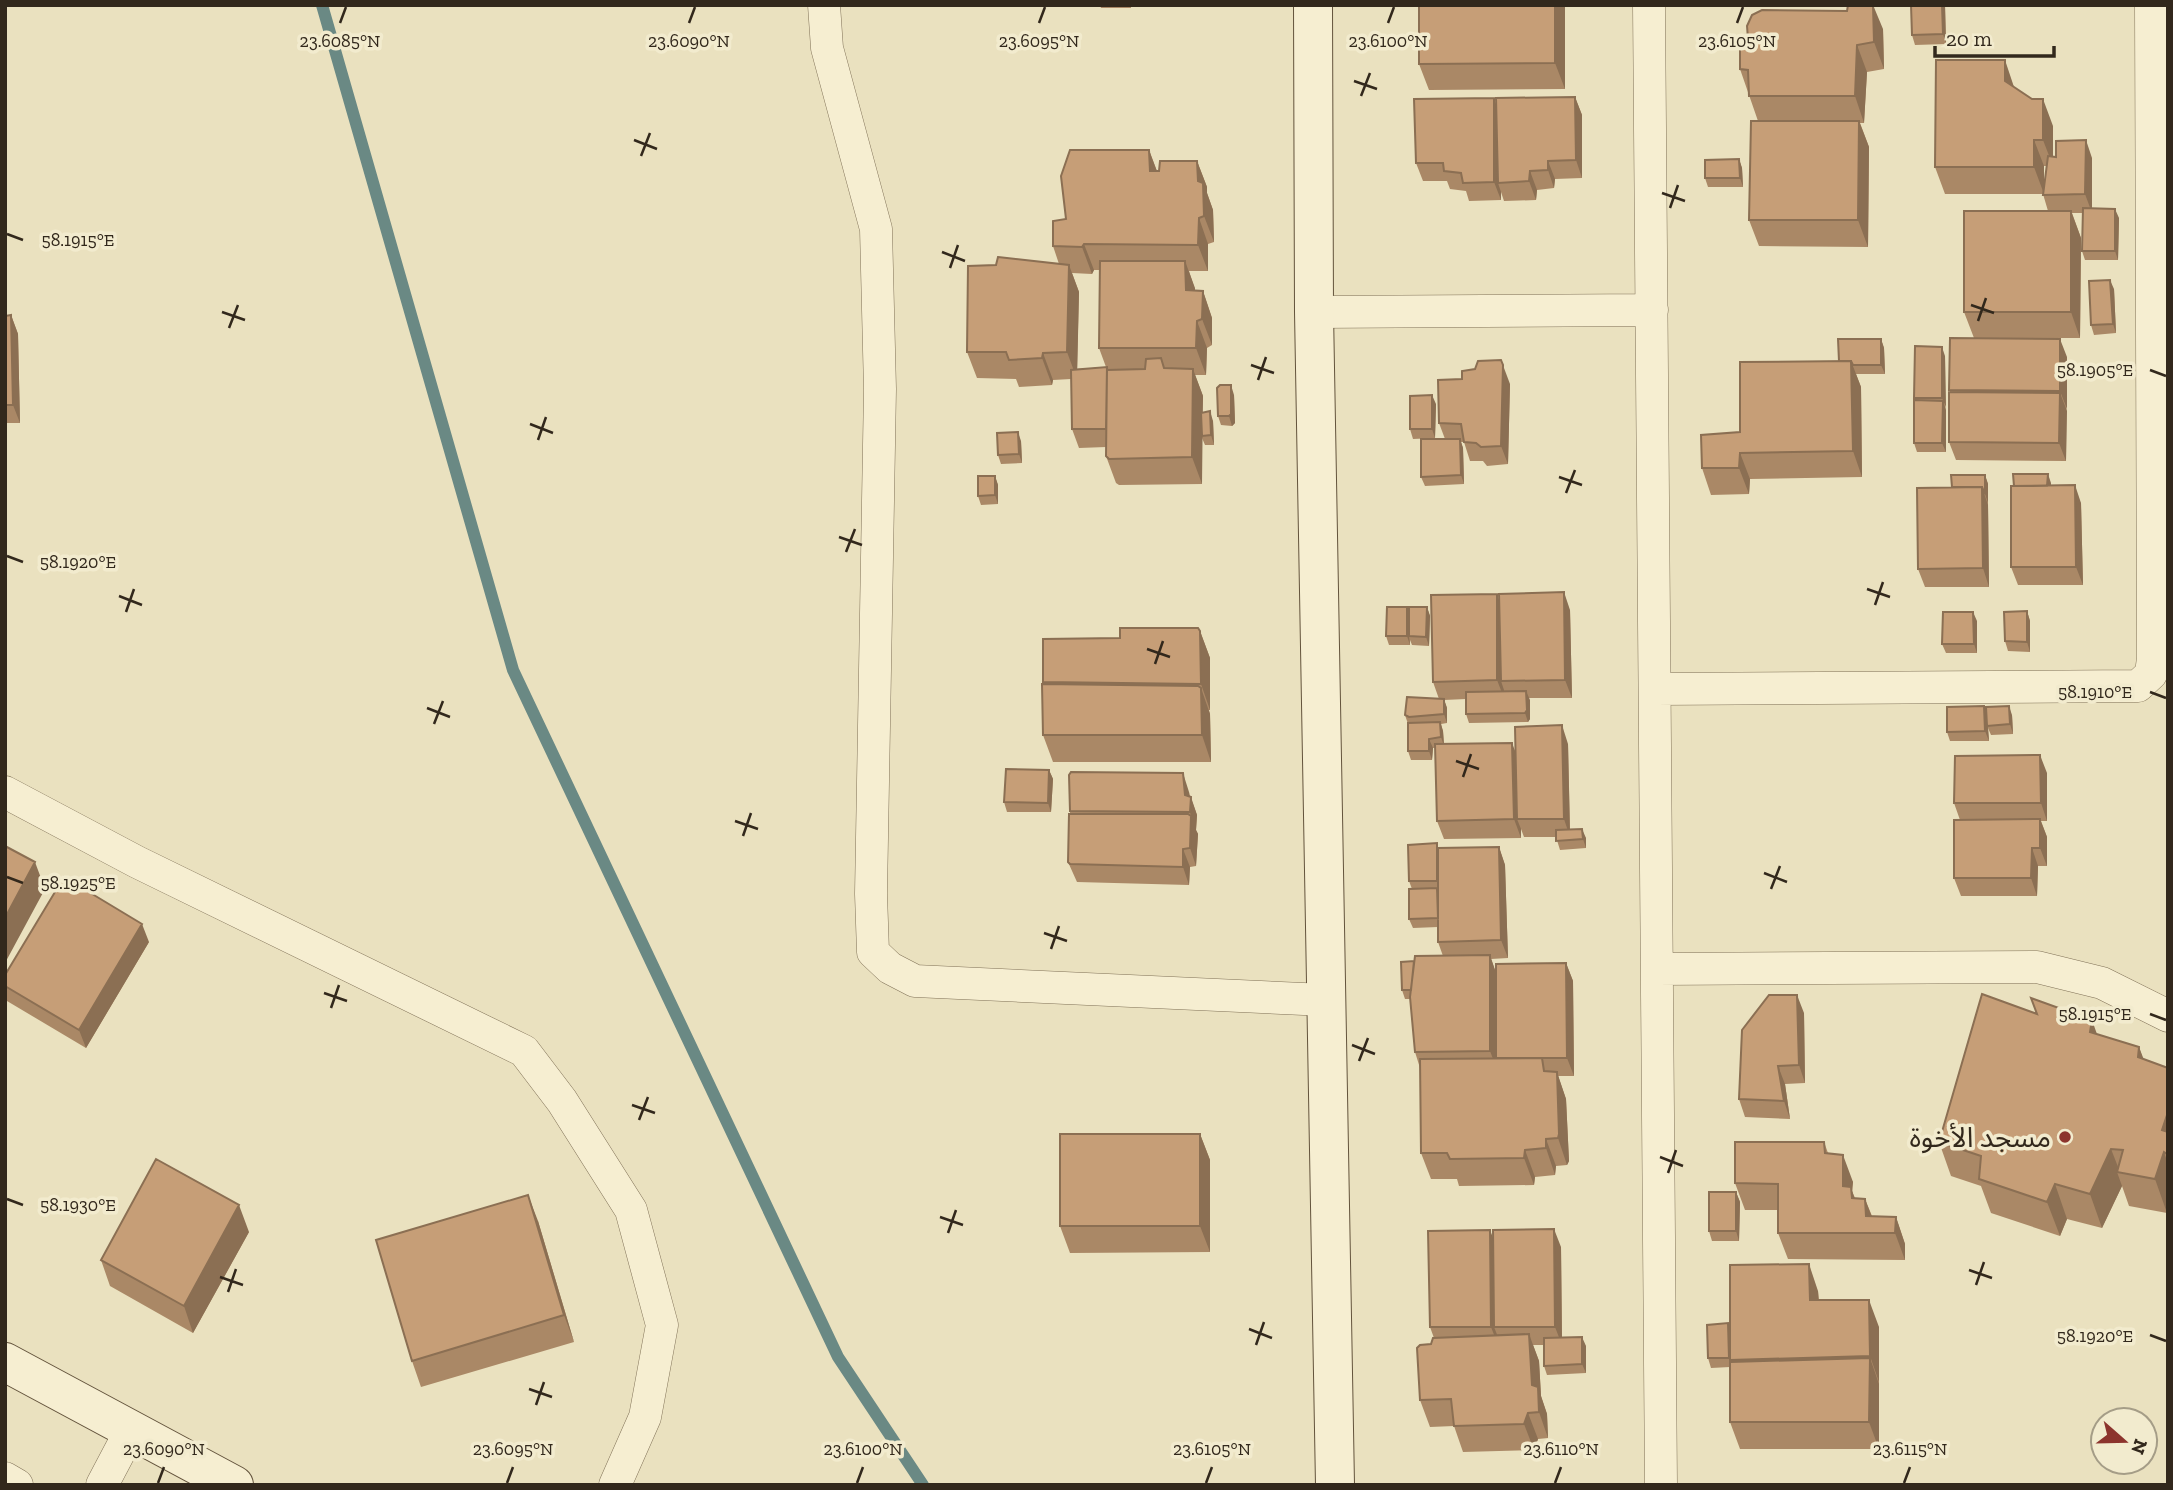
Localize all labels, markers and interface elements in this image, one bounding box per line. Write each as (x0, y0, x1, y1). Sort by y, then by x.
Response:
scale bar (1935, 14, 2054, 58)
text: 20 m (1946, 26, 1992, 51)
text: 23.6085°N (300, 30, 380, 52)
text: 23.6090°N (648, 30, 730, 52)
text: 23.6095°N (999, 30, 1079, 52)
text: 23.6100°N (1348, 30, 1428, 52)
text: 23.6105°N (1698, 30, 1776, 52)
text: 58.1915°E (42, 229, 114, 251)
text: 58.1905°E (2057, 359, 2133, 381)
text: 58.1920°E (40, 551, 116, 573)
text: 58.1910°E (2058, 681, 2132, 703)
text: 58.1925°E (40, 872, 116, 894)
text: 58.1915°E (2059, 1003, 2131, 1025)
place label: مسجد الأخوة (1909, 1121, 2051, 1154)
marker: مسجد الأخوة (2057, 1129, 2073, 1145)
text: 58.1930°E (40, 1194, 116, 1216)
text: 58.1920°E (2057, 1325, 2133, 1347)
north arrow (2089, 1406, 2159, 1476)
text: N (2126, 1436, 2153, 1457)
text: 23.6090°N (123, 1438, 205, 1460)
text: 23.6095°N (473, 1438, 553, 1460)
text: 23.6100°N (823, 1438, 903, 1460)
text: 23.6105°N (1173, 1438, 1251, 1460)
text: 23.6110°N (1523, 1438, 1599, 1460)
text: 23.6115°N (1873, 1438, 1947, 1460)

